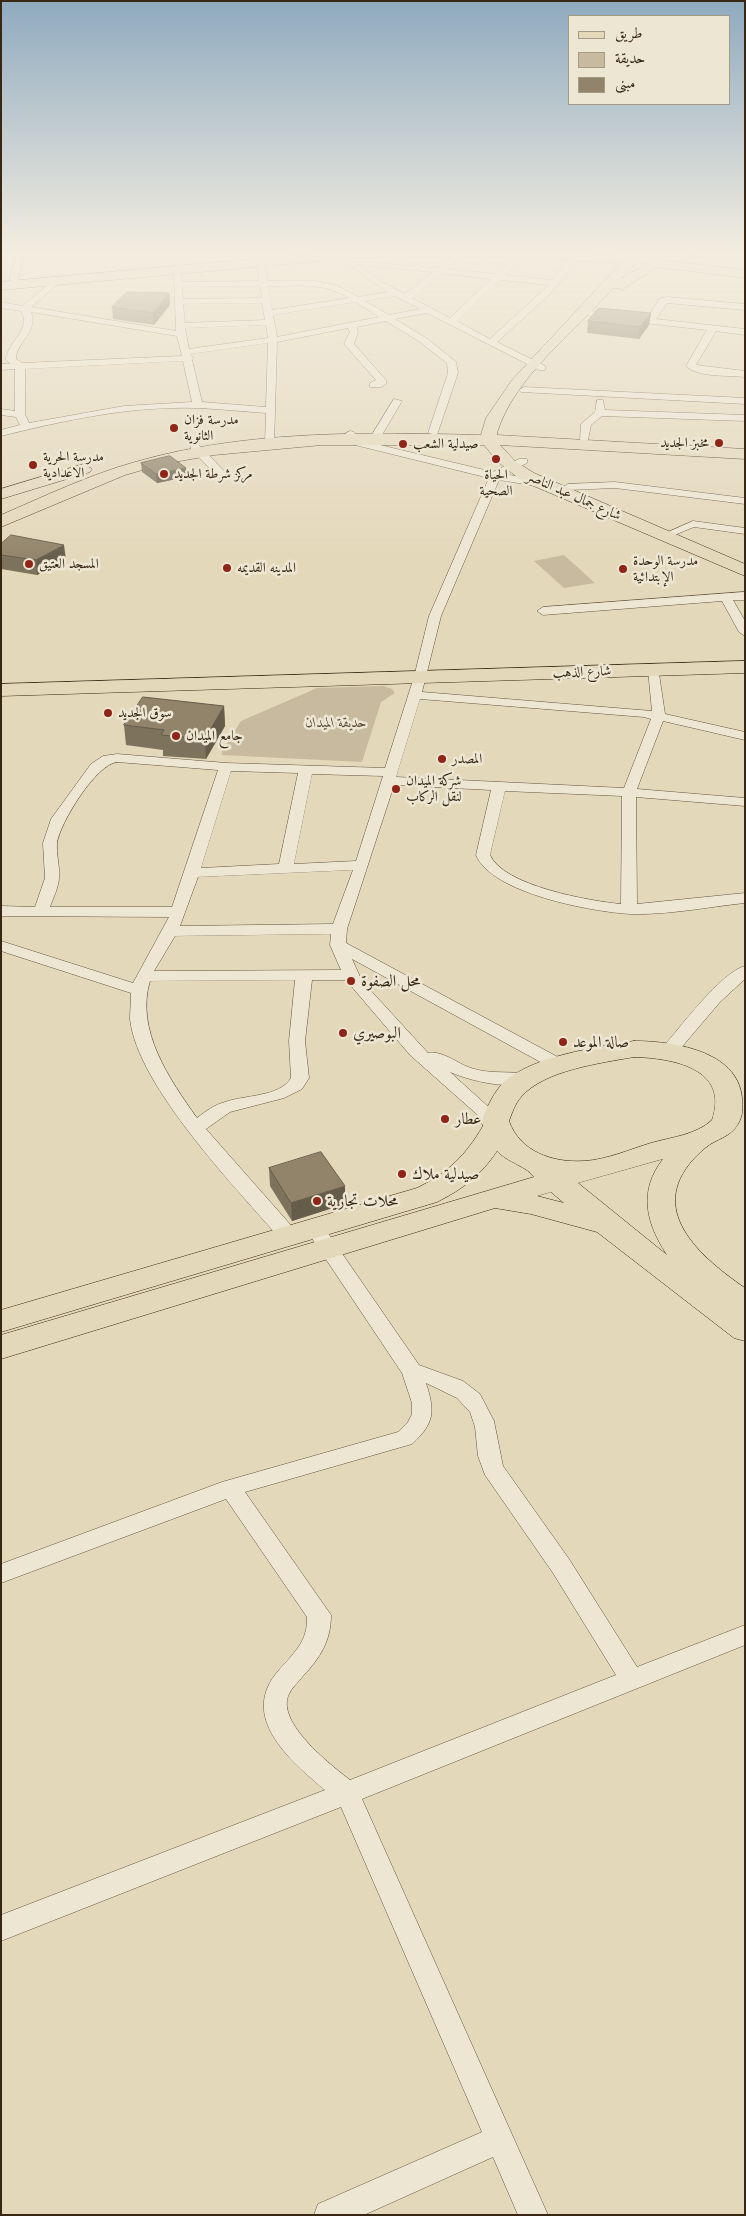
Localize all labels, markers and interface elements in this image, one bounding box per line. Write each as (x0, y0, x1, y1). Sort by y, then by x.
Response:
legend (568, 15, 731, 105)
text: طريق (615, 23, 642, 42)
text: حديقة (615, 48, 645, 67)
text: مبنى (615, 73, 635, 92)
place label: مدرسة فزان الثانوية (184, 412, 239, 444)
marker: مدرسة فزان الثانوية (168, 422, 180, 434)
place label: مخبز الجديد (660, 435, 709, 451)
place label: صيدلية الشعب (413, 436, 479, 452)
marker: مخبز الجديد (713, 437, 725, 449)
marker: صيدلية الشعب (397, 438, 409, 450)
place label: مدرسة الحرية الاعدادية (43, 449, 104, 482)
marker: الحياة الصحية (490, 453, 502, 465)
marker: مدرسة الحرية الاعدادية (27, 459, 39, 471)
place label: مركز شرطة الجديد (174, 466, 253, 482)
place label: الحياة الصحية (480, 467, 512, 500)
marker: مركز شرطة الجديد (158, 468, 170, 480)
street label: شارع جمال عبد الناصر (524, 468, 624, 524)
place label: مدرسة الوحدة الإبتدائية (633, 553, 698, 586)
place label: المسجد العتيق (39, 556, 99, 572)
marker: المسجد العتيق (23, 558, 35, 570)
place label: المدينه القديمه (237, 560, 296, 576)
marker: المدينه القديمه (221, 562, 233, 574)
marker: مدرسة الوحدة الإبتدائية (617, 563, 629, 575)
street label: شارع الذهب (552, 663, 612, 681)
place label: سوق الجديد (118, 705, 172, 721)
marker: سوق الجديد (102, 707, 114, 719)
park label: حديقة الميدان (305, 715, 367, 731)
place label: جامع الميدان (186, 728, 243, 744)
marker: جامع الميدان (170, 730, 182, 742)
place label: المصدر (452, 751, 482, 767)
marker: المصدر (436, 753, 448, 765)
place label: شركة الميدان لنقل الركاب (406, 773, 462, 806)
marker: شركة الميدان لنقل الركاب (390, 783, 402, 795)
place label: محل الصفوة (361, 971, 421, 991)
marker: محل الصفوة (345, 975, 357, 987)
place label: البوصيري (353, 1023, 401, 1043)
marker: البوصيري (337, 1027, 349, 1039)
place label: صالة الموعد (573, 1032, 629, 1052)
marker: صالة الموعد (557, 1036, 569, 1048)
place label: عطار (455, 1109, 481, 1129)
marker: عطار (439, 1113, 451, 1125)
place label: صيدلية ملاك (412, 1164, 479, 1184)
marker: صيدلية ملاك (396, 1168, 408, 1180)
place label: محلات تجارية (327, 1191, 398, 1211)
marker: محلات تجارية (311, 1195, 323, 1207)

